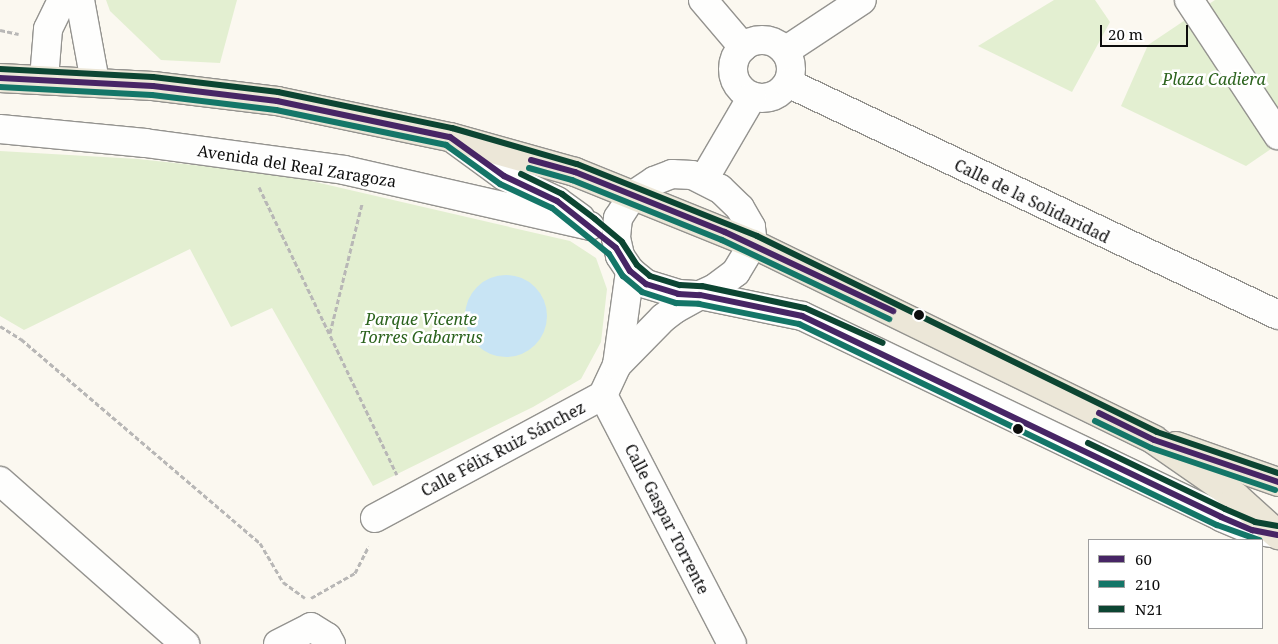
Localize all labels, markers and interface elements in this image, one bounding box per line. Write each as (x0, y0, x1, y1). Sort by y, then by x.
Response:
scale bar (1103, 15, 1190, 47)
text: 20 m (1108, 24, 1143, 44)
park label: Plaza Cadiera (1162, 69, 1266, 89)
street label: Avenida del Real Zaragoza (196, 141, 398, 191)
street label: Calle de la Solidaridad (951, 155, 1113, 247)
park label: Parque Vicente Torres Gabarrus (359, 309, 483, 347)
unlabelled marker (914, 310, 924, 320)
street label: Calle Félix Ruiz Sánchez (418, 398, 588, 500)
unlabelled marker (1013, 424, 1023, 434)
street label: Calle Gaspar Torrente (621, 441, 713, 597)
legend (1088, 539, 1263, 629)
text: 60 (1135, 549, 1152, 569)
text: 210 (1135, 574, 1160, 594)
text: N21 (1135, 599, 1163, 619)

